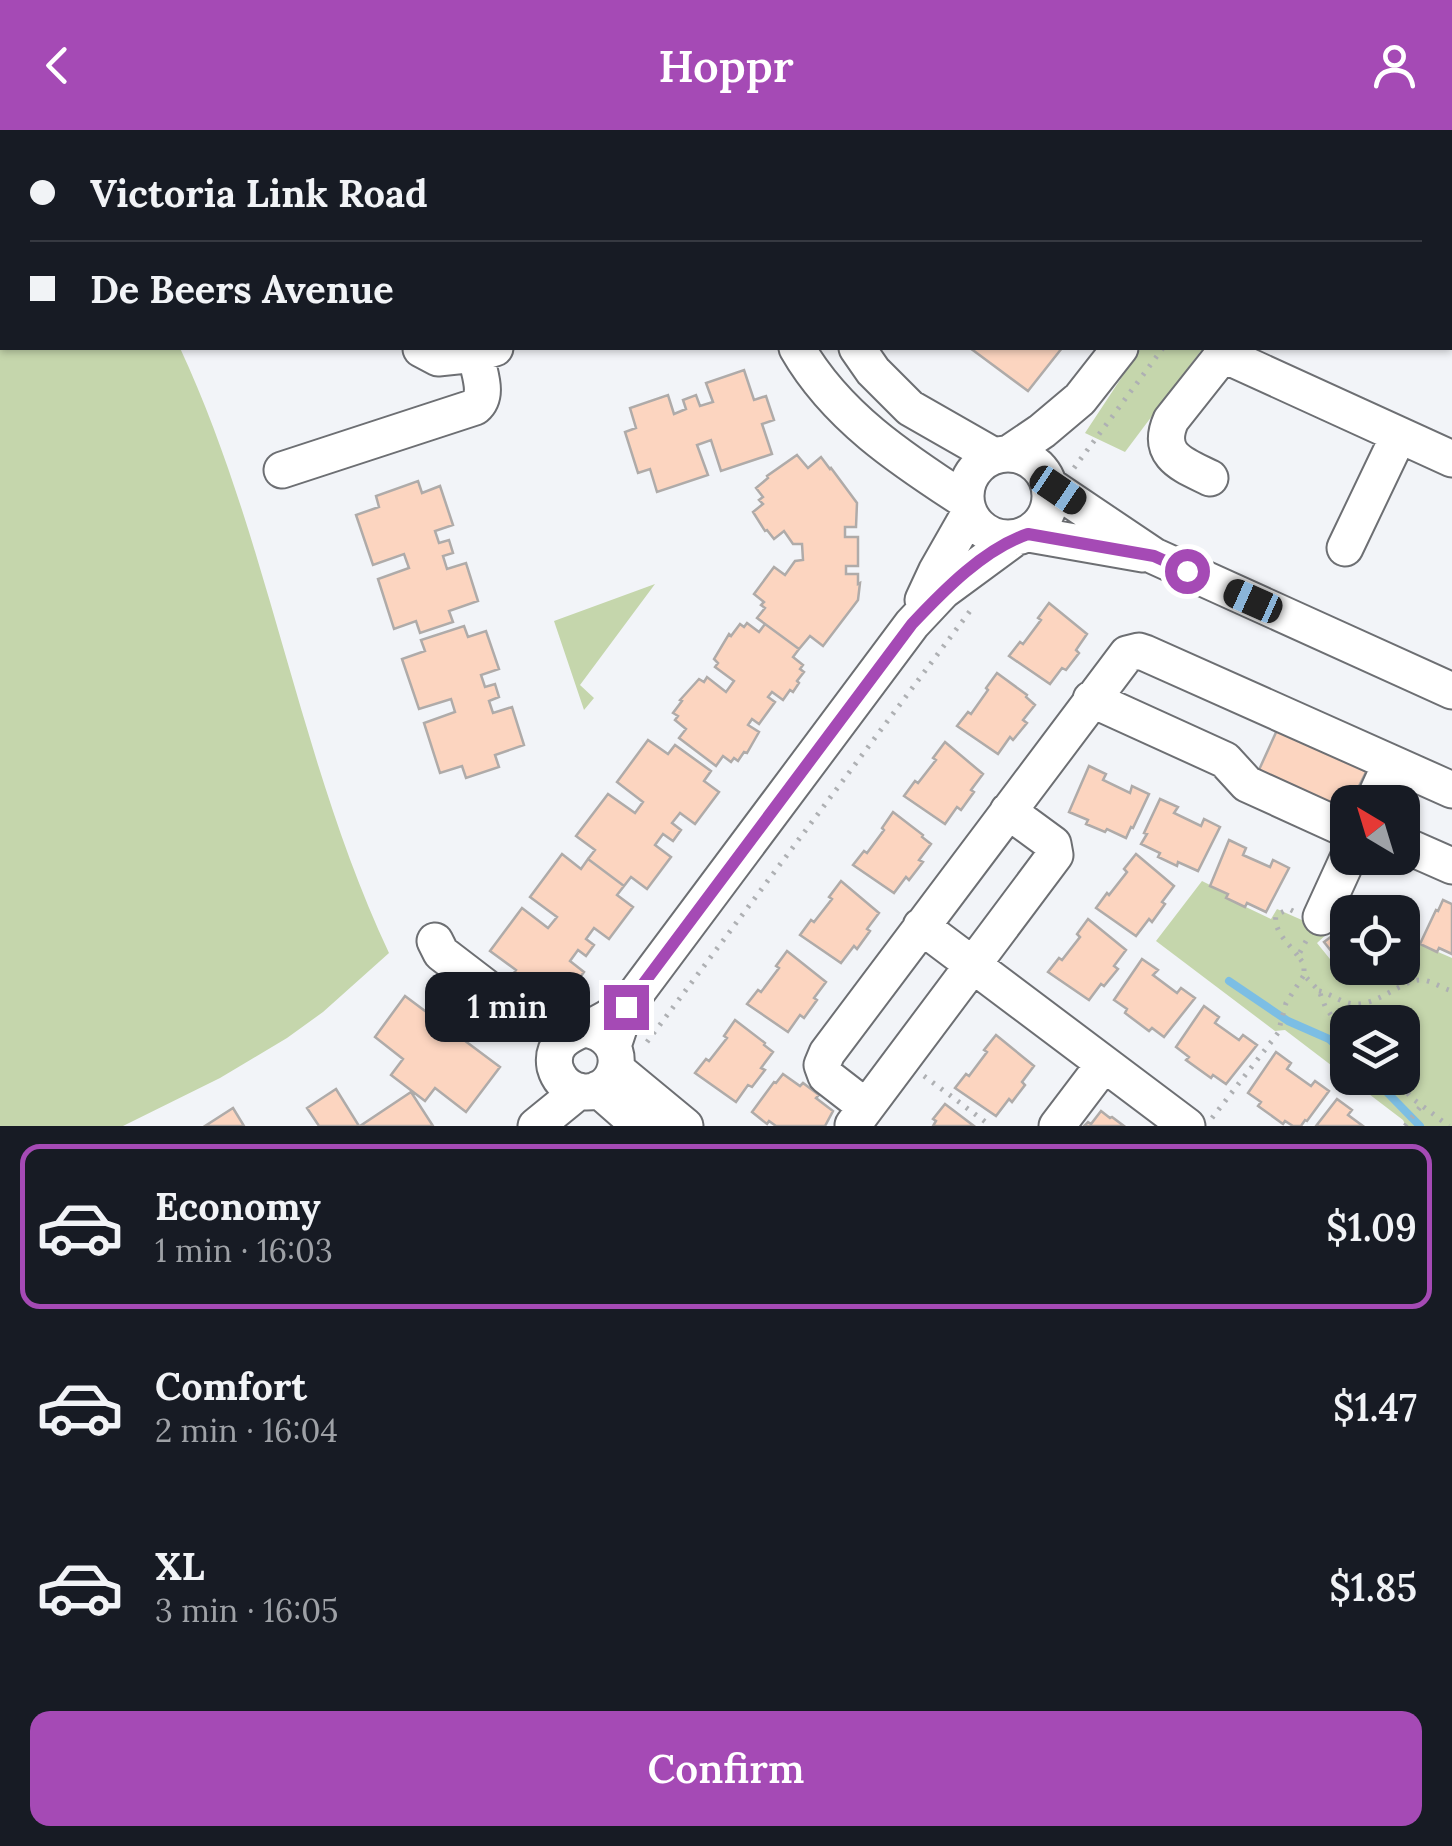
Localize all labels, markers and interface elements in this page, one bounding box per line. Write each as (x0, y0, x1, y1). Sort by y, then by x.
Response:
text: Hoppr (658, 37, 794, 94)
icon: back (30, 38, 85, 93)
icon: person (1367, 38, 1422, 93)
text: Victoria Link Road (90, 169, 428, 217)
text: De Beers Avenue (90, 265, 394, 313)
car (1025, 461, 1091, 519)
route start (1165, 549, 1210, 594)
car (1219, 575, 1287, 627)
north arrow (1330, 785, 1420, 875)
map controls (1330, 785, 1420, 1095)
button: locate (1330, 895, 1420, 985)
callout: 1 min (426, 972, 591, 1042)
route end (604, 985, 649, 1030)
text: 1 min (467, 986, 548, 1027)
button: layers (1330, 1005, 1420, 1095)
icon: car (35, 1182, 125, 1272)
text: Economy (155, 1182, 321, 1230)
text: $1.09 (1326, 1203, 1417, 1251)
text: 1 min · 16:03 (155, 1230, 333, 1271)
icon: car (35, 1362, 125, 1452)
text: Comfort (155, 1362, 307, 1410)
text: $1.47 (1333, 1383, 1417, 1431)
text: 2 min · 16:04 (155, 1410, 338, 1451)
icon: car (35, 1542, 125, 1632)
text: XL (155, 1542, 205, 1590)
text: $1.85 (1329, 1563, 1417, 1611)
text: 3 min · 16:05 (155, 1590, 339, 1631)
button: Confirm (30, 1711, 1422, 1826)

